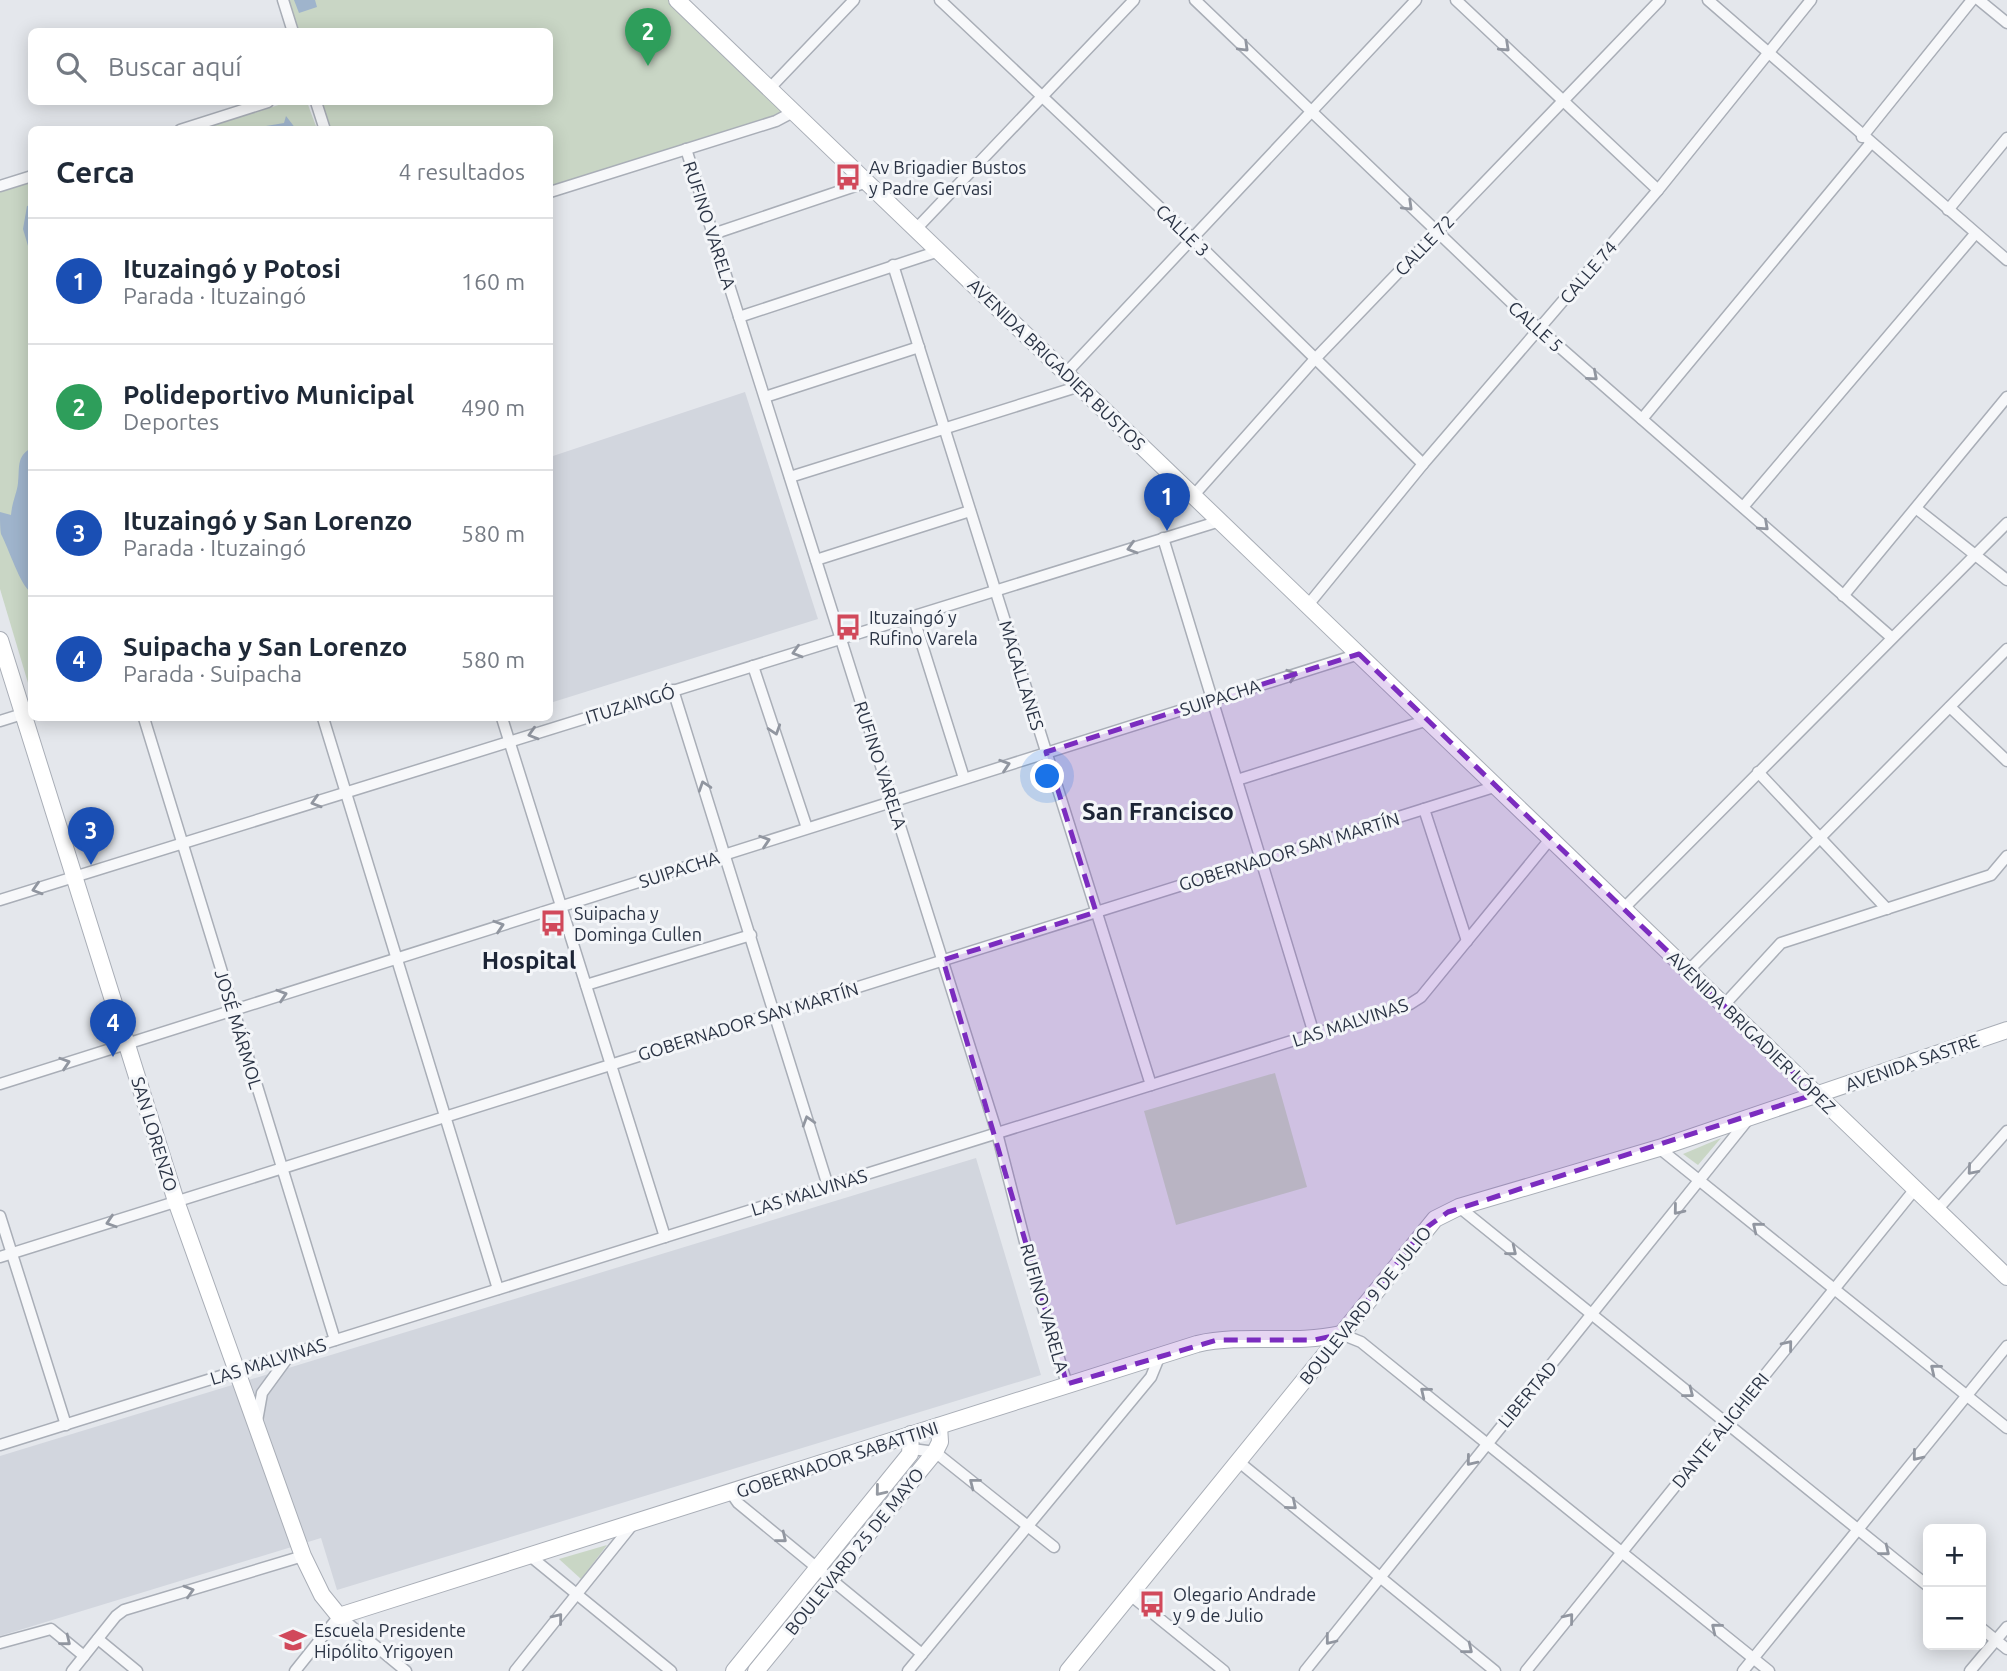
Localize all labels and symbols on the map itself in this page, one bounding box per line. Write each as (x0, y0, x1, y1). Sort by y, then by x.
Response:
pin: 2 (625, 8, 671, 66)
one-way arrow (1236, 39, 1249, 52)
one-way arrow (1497, 39, 1510, 51)
place label: Av Brigadier Bustos y Padre Gervasi (869, 157, 1026, 198)
street label: RUFINO VARELA (680, 158, 740, 292)
bus stop icon: Av Brigadier Bustos y Padre Gervasi (833, 162, 863, 192)
one-way arrow (1399, 197, 1412, 210)
street label: CALLE 3 (1152, 200, 1214, 260)
street label: CALLE 72 (1390, 211, 1458, 279)
street label: CALLE 74 (1556, 237, 1620, 307)
street label: AVENIDA BRIGADIER BUSTOS (964, 274, 1150, 454)
street label: CALLE 5 (1505, 297, 1567, 355)
one-way arrow (1585, 368, 1598, 380)
pin: 1 (1144, 473, 1190, 531)
one-way arrow (1756, 518, 1769, 530)
one-way arrow (1126, 539, 1138, 554)
place label: Ituzaingó y Rufino Varela (869, 607, 978, 648)
bus stop icon: Ituzaingó y Rufino Varela (833, 612, 863, 642)
street label: MAGALLANES (996, 618, 1048, 732)
one-way arrow (792, 643, 804, 658)
one-way arrow (1286, 668, 1298, 683)
street label: SUIPACHA (1177, 675, 1263, 719)
street label: ITUZAINGÓ (583, 680, 677, 727)
street label: RUFINO VARELA (851, 698, 911, 832)
one-way arrow (766, 724, 781, 736)
one-way arrow (528, 726, 540, 740)
one-way arrow (999, 759, 1011, 774)
your location (1030, 759, 1064, 793)
one-way arrow (698, 781, 712, 793)
one-way arrow (310, 793, 322, 808)
district label: San Francisco (1082, 798, 1234, 825)
pin: 3 (68, 807, 114, 865)
street label: GOBERNADOR SAN MARTÍN (1176, 807, 1402, 894)
one-way arrow (759, 835, 771, 850)
street label: SUIPACHA (636, 847, 722, 891)
one-way arrow (31, 881, 43, 895)
place label: Suipacha y Dominga Cullen (574, 903, 702, 944)
bus stop icon: Suipacha y Dominga Cullen (538, 908, 568, 938)
one-way arrow (492, 919, 504, 934)
street label: AVENIDA BRIGADIER LÓPEZ (1664, 946, 1841, 1117)
district label: Hospital (482, 947, 576, 974)
street label: JOSÉ MÁRMOL (211, 967, 268, 1091)
street label: GOBERNADOR SAN MARTÍN (635, 977, 861, 1064)
one-way arrow (276, 988, 288, 1003)
street label: LAS MALVINAS (1290, 994, 1410, 1050)
pin: 4 (90, 999, 136, 1057)
street label: AVENIDA SASTRE (1842, 1030, 1982, 1094)
one-way arrow (59, 1057, 71, 1072)
street label: SAN LORENZO (128, 1074, 182, 1194)
one-way arrow (801, 1115, 816, 1127)
one-way arrow (1968, 1162, 1980, 1175)
street label: LAS MALVINAS (748, 1165, 870, 1219)
one-way arrow (1673, 1202, 1686, 1214)
one-way arrow (105, 1214, 117, 1228)
street label: BOULEVARD 9 DE JULIO (1295, 1222, 1435, 1388)
one-way arrow (1753, 1223, 1766, 1235)
street label: RUFINO VARELA (1017, 1241, 1073, 1375)
one-way arrow (1504, 1242, 1516, 1255)
street label: LAS MALVINAS (207, 1334, 329, 1388)
one-way arrow (1780, 1341, 1793, 1353)
street label: LIBERTAD (1494, 1357, 1560, 1431)
one-way arrow (1930, 1365, 1942, 1378)
street label: DANTE ALIGHIERI (1668, 1369, 1772, 1491)
one-way arrow (1682, 1384, 1694, 1397)
one-way arrow (1420, 1388, 1432, 1401)
street label: GOBERNADOR SABATTINI (734, 1417, 940, 1501)
one-way arrow (1913, 1448, 1926, 1460)
one-way arrow (1467, 1454, 1480, 1466)
street label: BOULEVARD 25 DE MAYO (781, 1464, 927, 1638)
one-way arrow (969, 1478, 981, 1491)
one-way arrow (875, 1484, 888, 1496)
one-way arrow (1284, 1497, 1296, 1510)
one-way arrow (774, 1530, 786, 1543)
one-way arrow (1877, 1543, 1890, 1555)
one-way arrow (183, 1584, 195, 1599)
place label: Olegario Andrade y 9 de Julio (1173, 1584, 1316, 1625)
bus stop icon: Olegario Andrade y 9 de Julio (1137, 1589, 1167, 1619)
one-way arrow (550, 1613, 562, 1626)
one-way arrow (1561, 1613, 1573, 1626)
place label: Escuela Presidente Hipólito Yrigoyen (314, 1620, 466, 1661)
one-way arrow (1711, 1624, 1724, 1636)
school or university icon: Escuela Presidente Hipólito Yrigoyen (278, 1625, 308, 1655)
one-way arrow (1326, 1631, 1338, 1644)
one-way arrow (57, 1633, 70, 1645)
one-way arrow (1460, 1641, 1472, 1654)

